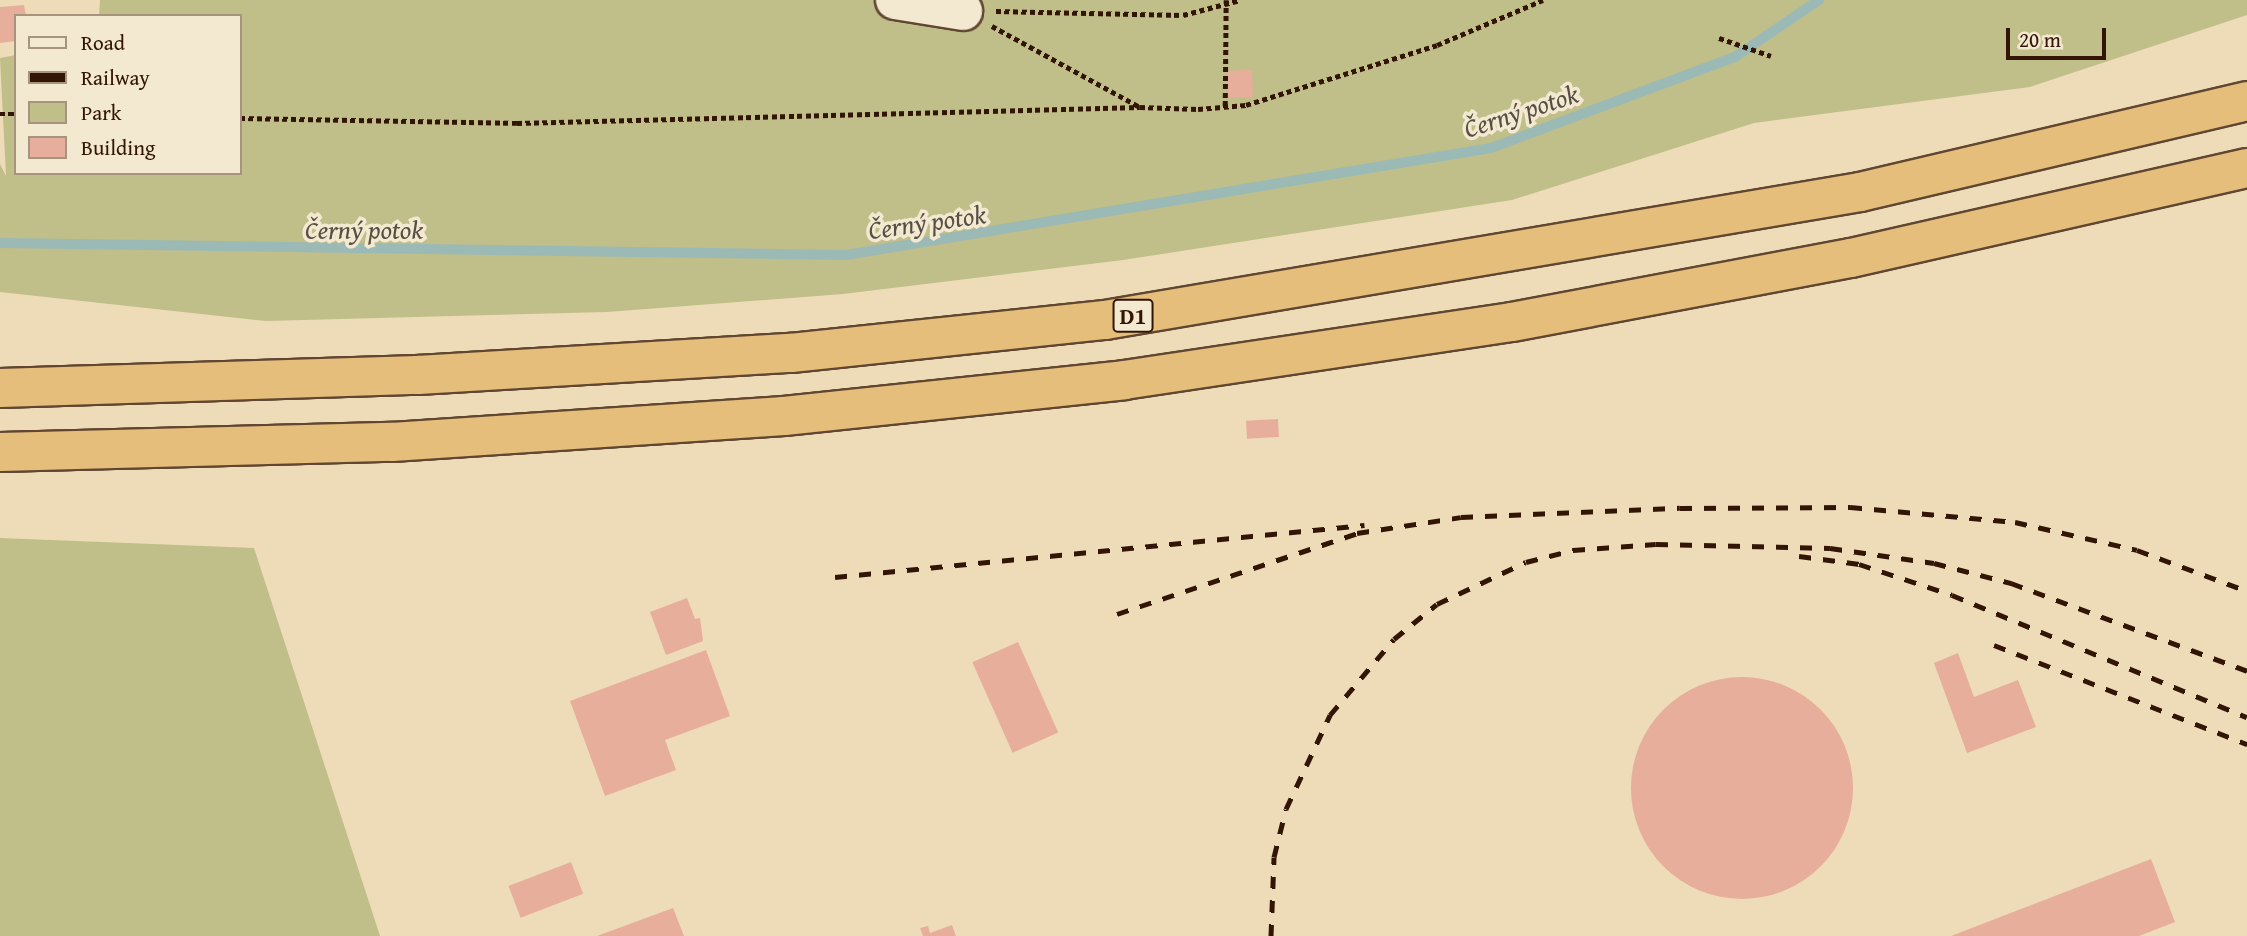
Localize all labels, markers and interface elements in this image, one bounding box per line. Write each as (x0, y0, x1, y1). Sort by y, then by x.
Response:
legend (14, 14, 242, 175)
scale bar (2009, 14, 2109, 58)
text: 20 m (2019, 24, 2061, 55)
text: Road (81, 27, 125, 58)
text: Railway (81, 62, 150, 93)
water label: Černý potok (1460, 78, 1582, 144)
text: Park (81, 97, 122, 128)
text: Building (81, 132, 155, 163)
water label: Černý potok (866, 198, 988, 246)
water label: Černý potok (305, 214, 423, 246)
road number: D1 (1112, 296, 1154, 336)

